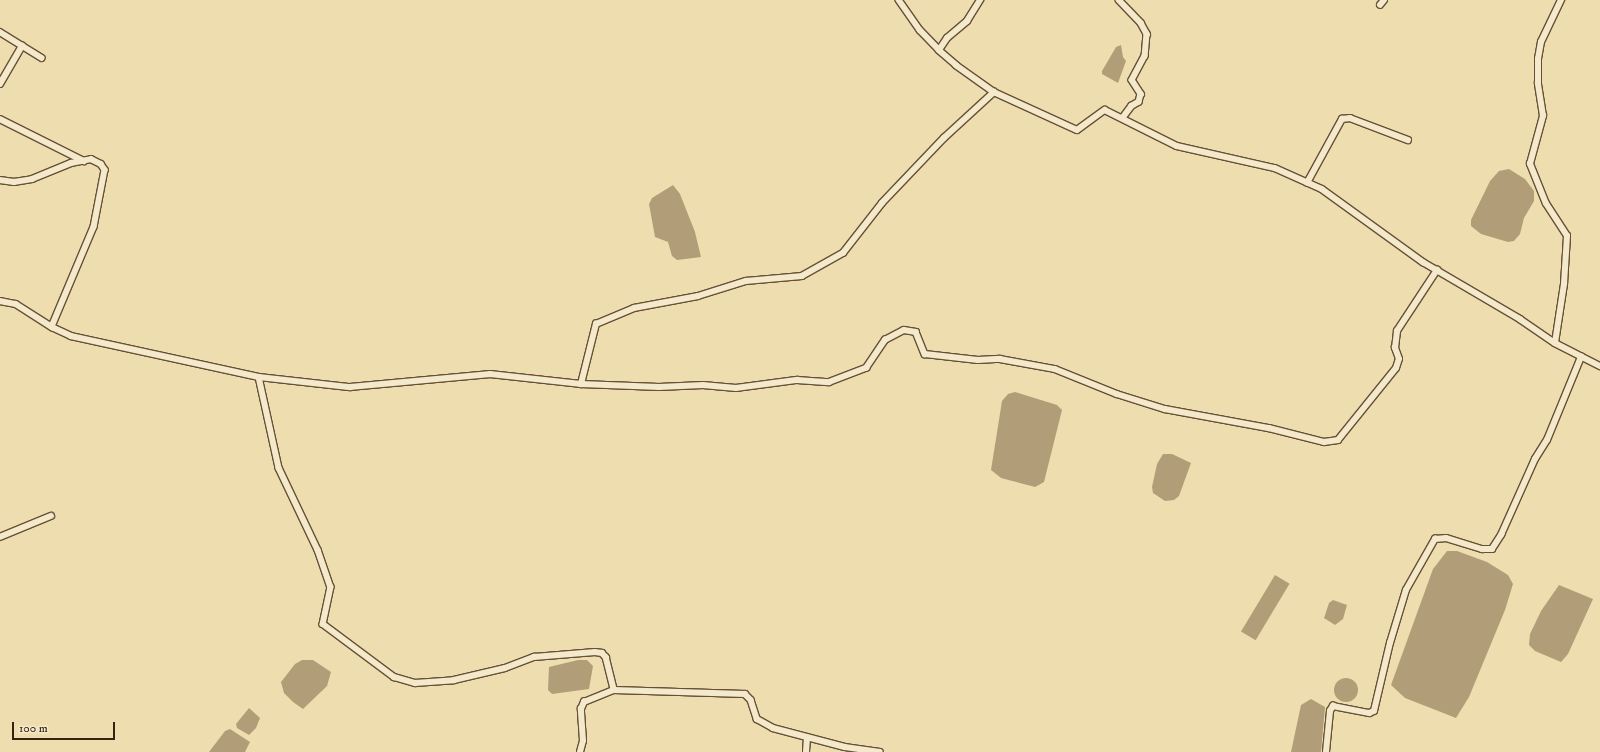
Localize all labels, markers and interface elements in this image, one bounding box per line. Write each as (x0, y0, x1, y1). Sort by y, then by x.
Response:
scale bar (14, 714, 117, 740)
text: 100 m (19, 721, 48, 736)

